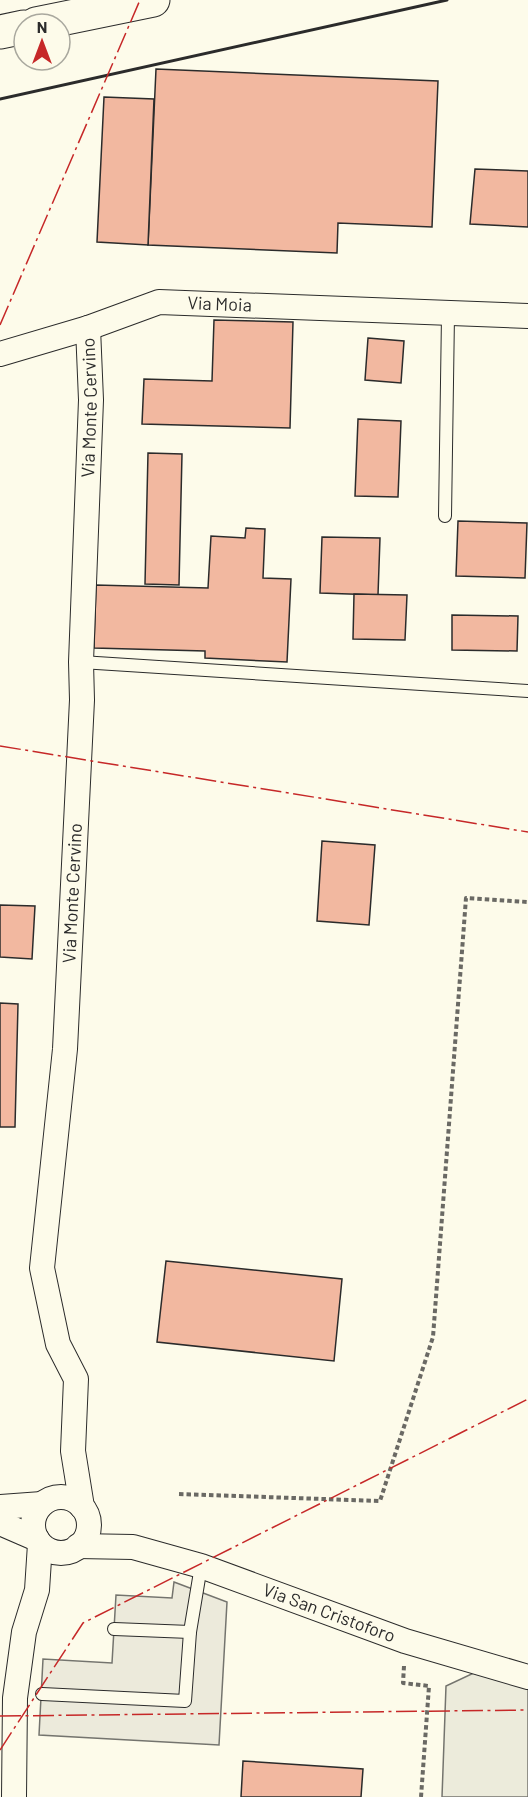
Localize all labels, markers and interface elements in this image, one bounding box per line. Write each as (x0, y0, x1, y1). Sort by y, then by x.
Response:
north arrow (12, 12, 72, 72)
text: N (37, 17, 47, 36)
street label: Via Moia (187, 291, 252, 316)
street label: Via Monte Cervino (76, 337, 101, 478)
street label: Via Monte Cervino (57, 823, 86, 964)
street label: Via San Cristoforo (260, 1578, 399, 1647)

